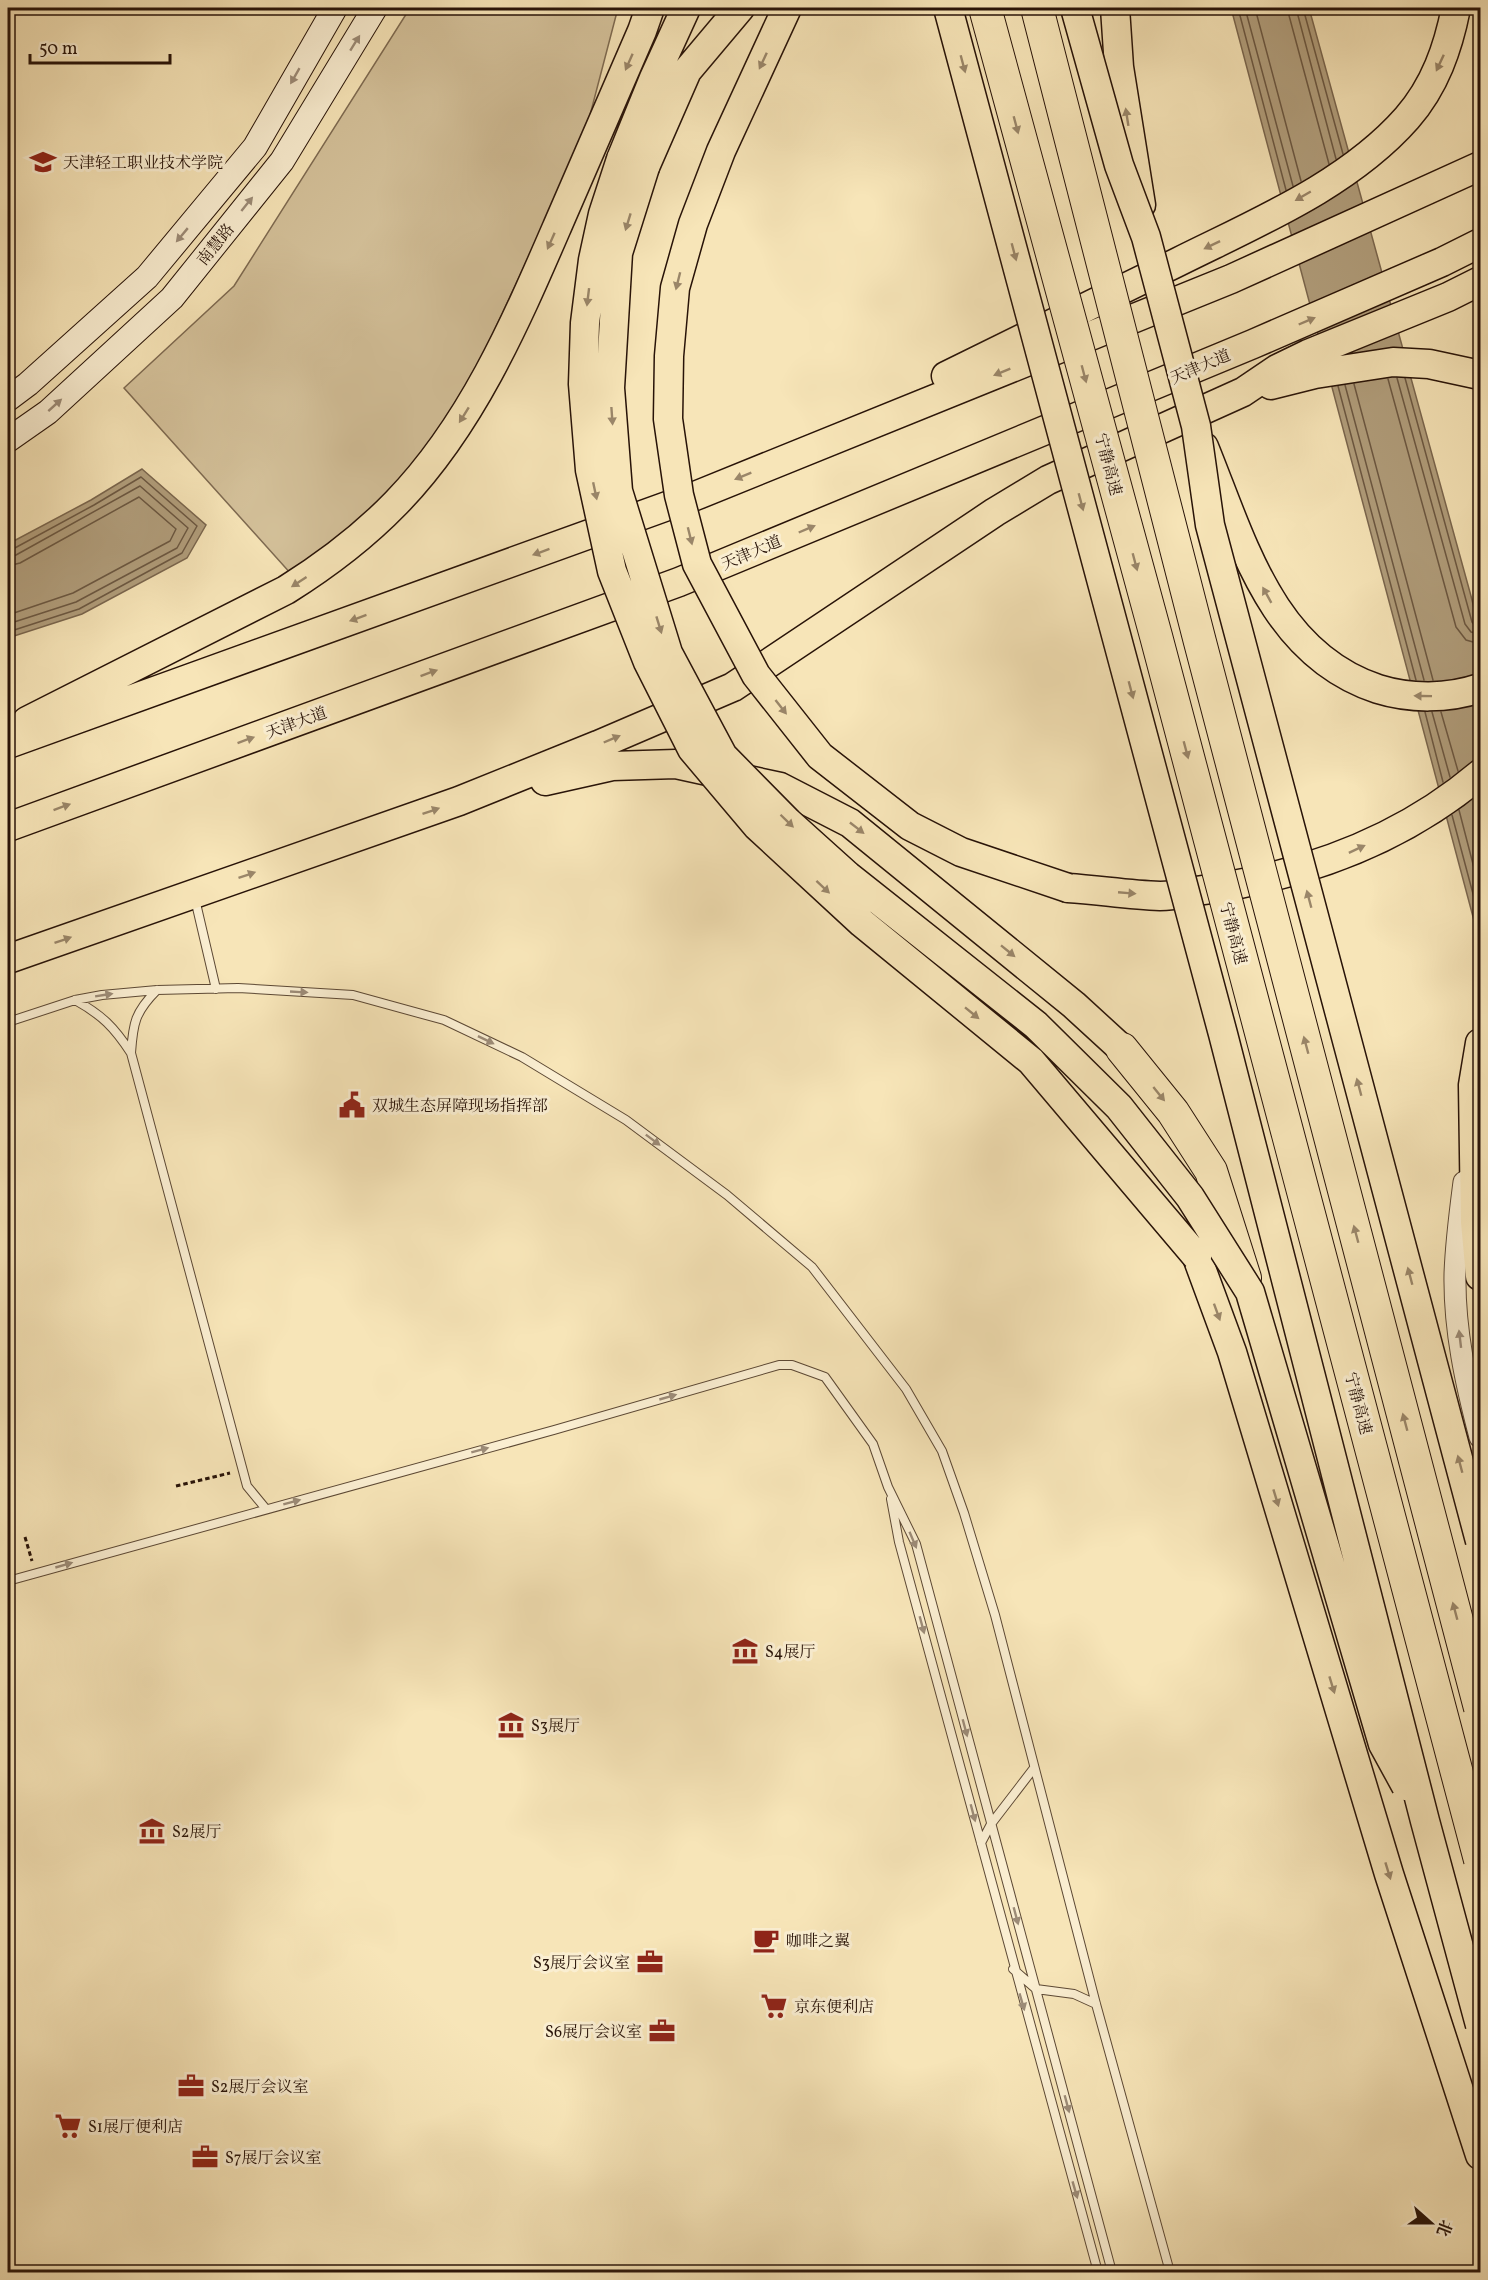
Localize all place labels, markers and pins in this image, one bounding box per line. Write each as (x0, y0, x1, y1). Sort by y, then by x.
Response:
school or university icon: 天津轻工职业技术学院 (28, 147, 58, 177)
place label: 天津轻工职业技术学院 (63, 153, 223, 175)
public building icon: 双城生态屏障现场指挥部 (337, 1090, 367, 1120)
place label: 双城生态屏障现场指挥部 (372, 1096, 548, 1118)
museum icon: S4展厅 (730, 1636, 760, 1666)
place label: S4展厅 (765, 1642, 815, 1664)
museum icon: S3展厅 (496, 1710, 526, 1740)
place label: S3展厅 (531, 1716, 580, 1738)
museum icon: S2展厅 (137, 1816, 167, 1846)
place label: S2展厅 (172, 1822, 221, 1844)
cafe icon: 咖啡之翼 (751, 1925, 781, 1955)
place label: 咖啡之翼 (786, 1931, 850, 1953)
office icon: S3展厅会议室 (635, 1947, 665, 1977)
place label: S3展厅会议室 (533, 1953, 630, 1975)
supermarket icon: 京东便利店 (759, 1991, 789, 2021)
place label: 京东便利店 (794, 1997, 874, 2019)
office icon: S6展厅会议室 (647, 2016, 677, 2046)
place label: S6展厅会议室 (545, 2022, 642, 2044)
office icon: S2展厅会议室 (176, 2071, 206, 2101)
place label: S2展厅会议室 (211, 2077, 308, 2099)
supermarket icon: S1展厅便利店 (53, 2111, 83, 2141)
place label: S1展厅便利店 (88, 2117, 183, 2139)
office icon: S7展厅会议室 (190, 2142, 220, 2172)
place label: S7展厅会议室 (225, 2148, 322, 2170)

